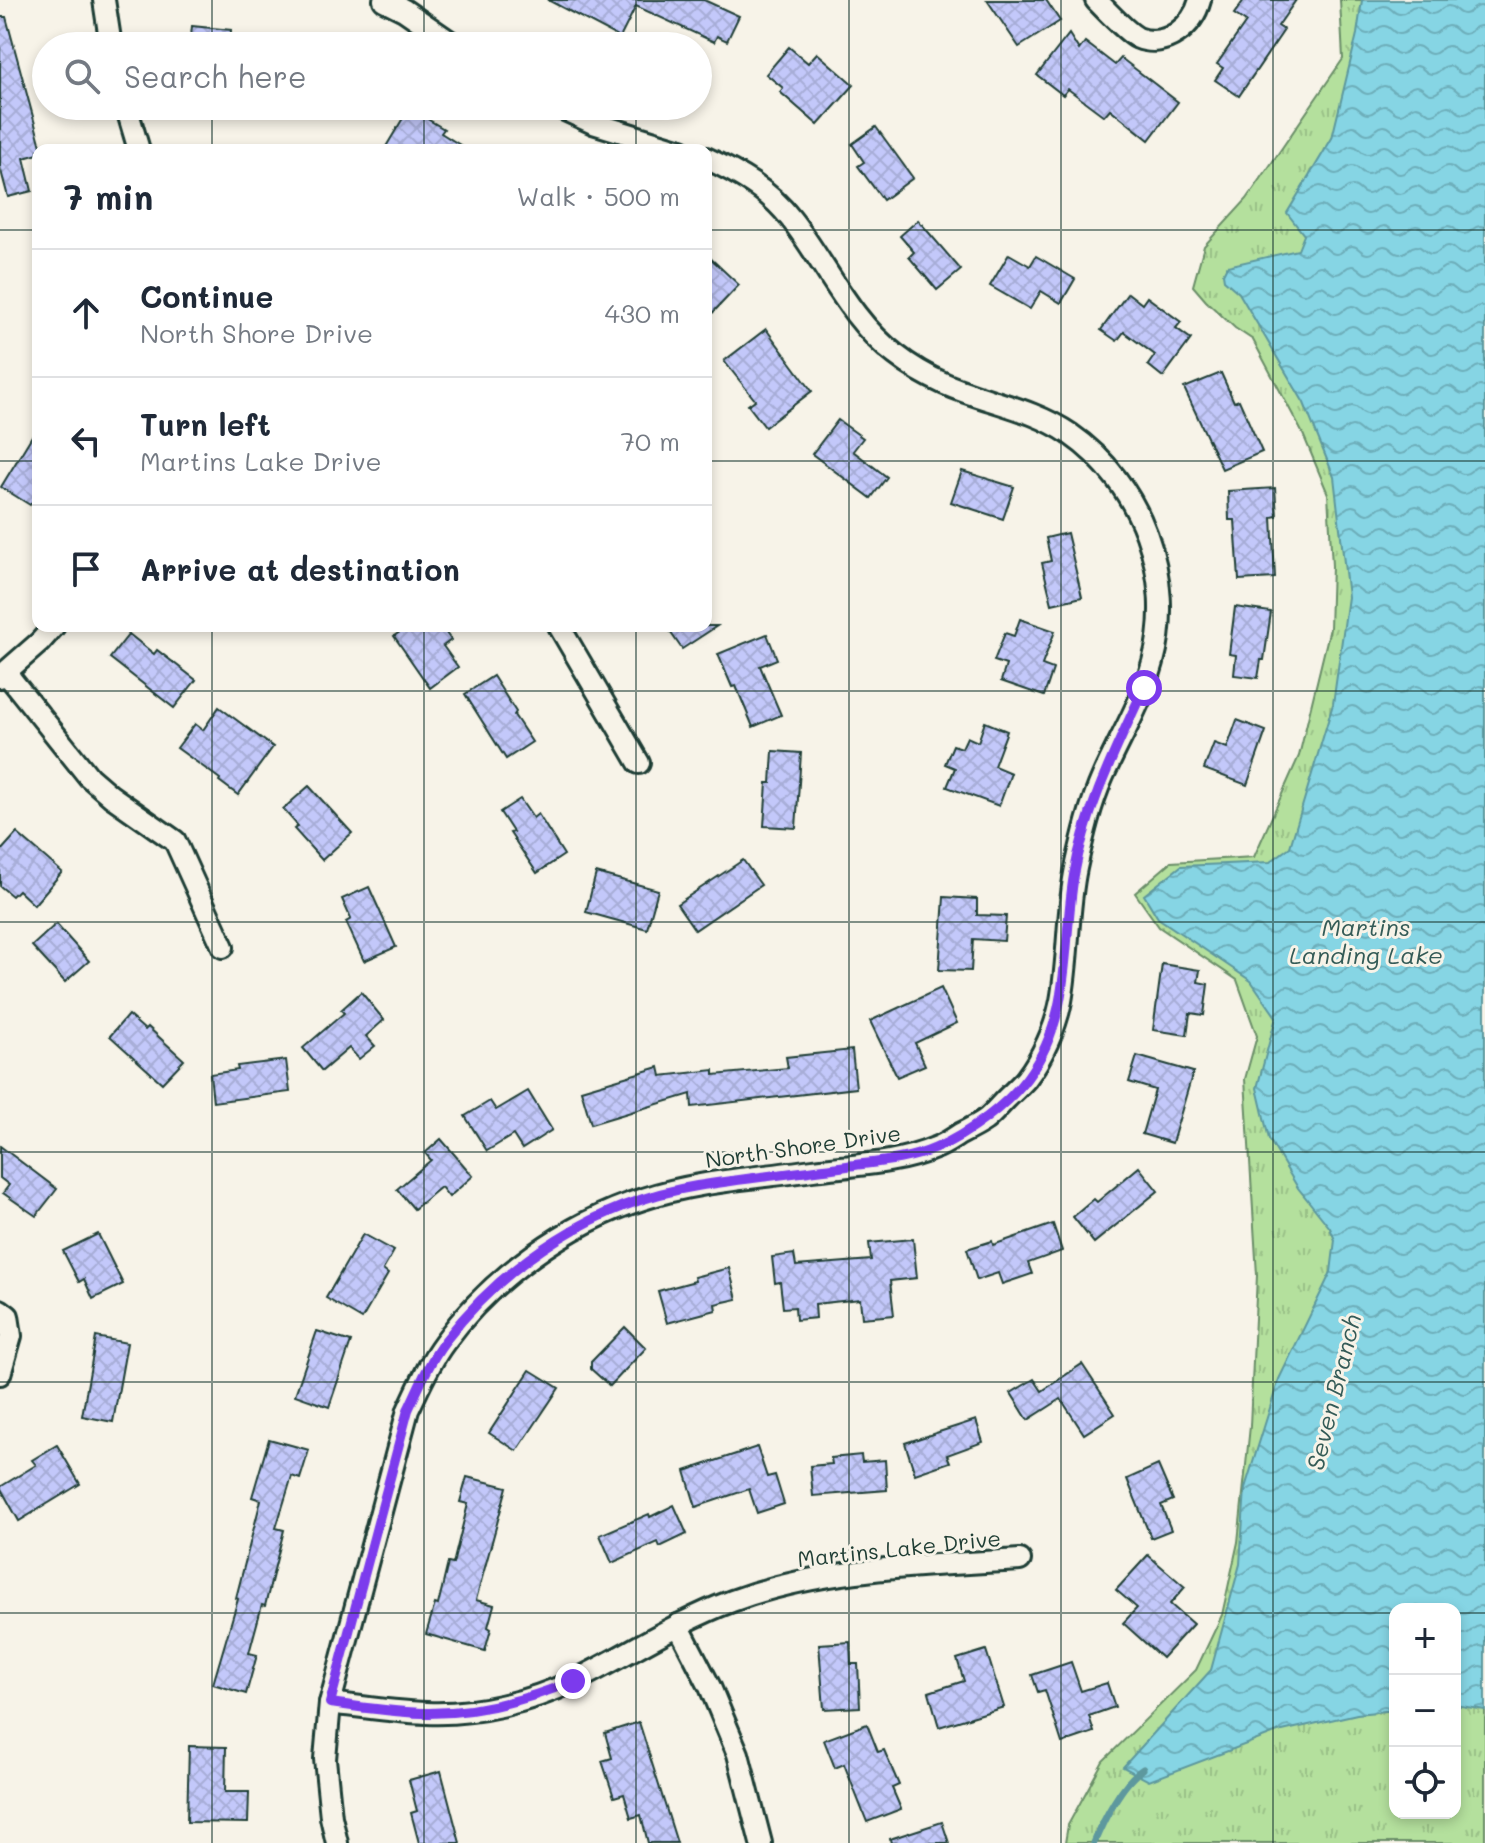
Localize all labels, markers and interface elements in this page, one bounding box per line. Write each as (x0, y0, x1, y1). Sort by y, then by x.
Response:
search box (32, 32, 712, 120)
icon: search (60, 54, 104, 98)
text: Search here (124, 56, 307, 96)
text: 7 min (64, 174, 153, 219)
text: Walk · 500 m (516, 179, 680, 213)
text: Continue (140, 276, 273, 316)
icon: ahead (64, 291, 108, 335)
text: 430 m (604, 296, 680, 330)
text: North Shore Drive (140, 316, 373, 350)
text: Turn left (140, 404, 271, 444)
icon: left (64, 419, 108, 463)
text: 70 m (620, 424, 680, 458)
text: Martins Lake Drive (140, 444, 382, 478)
icon: arrive (64, 547, 108, 591)
text: Arrive at destination (140, 549, 460, 589)
route start (1126, 670, 1162, 706)
water label: Martins Landing Lake (1289, 911, 1443, 970)
street label: North Shore Drive (703, 1118, 903, 1174)
water label: Seven Branch (1299, 1311, 1367, 1473)
street label: Martins Lake Drive (796, 1523, 1002, 1573)
map controls (1389, 1603, 1461, 1819)
button: + (1389, 1603, 1461, 1675)
route end (555, 1663, 591, 1699)
button: − (1389, 1675, 1461, 1747)
button: locate (1389, 1747, 1461, 1819)

